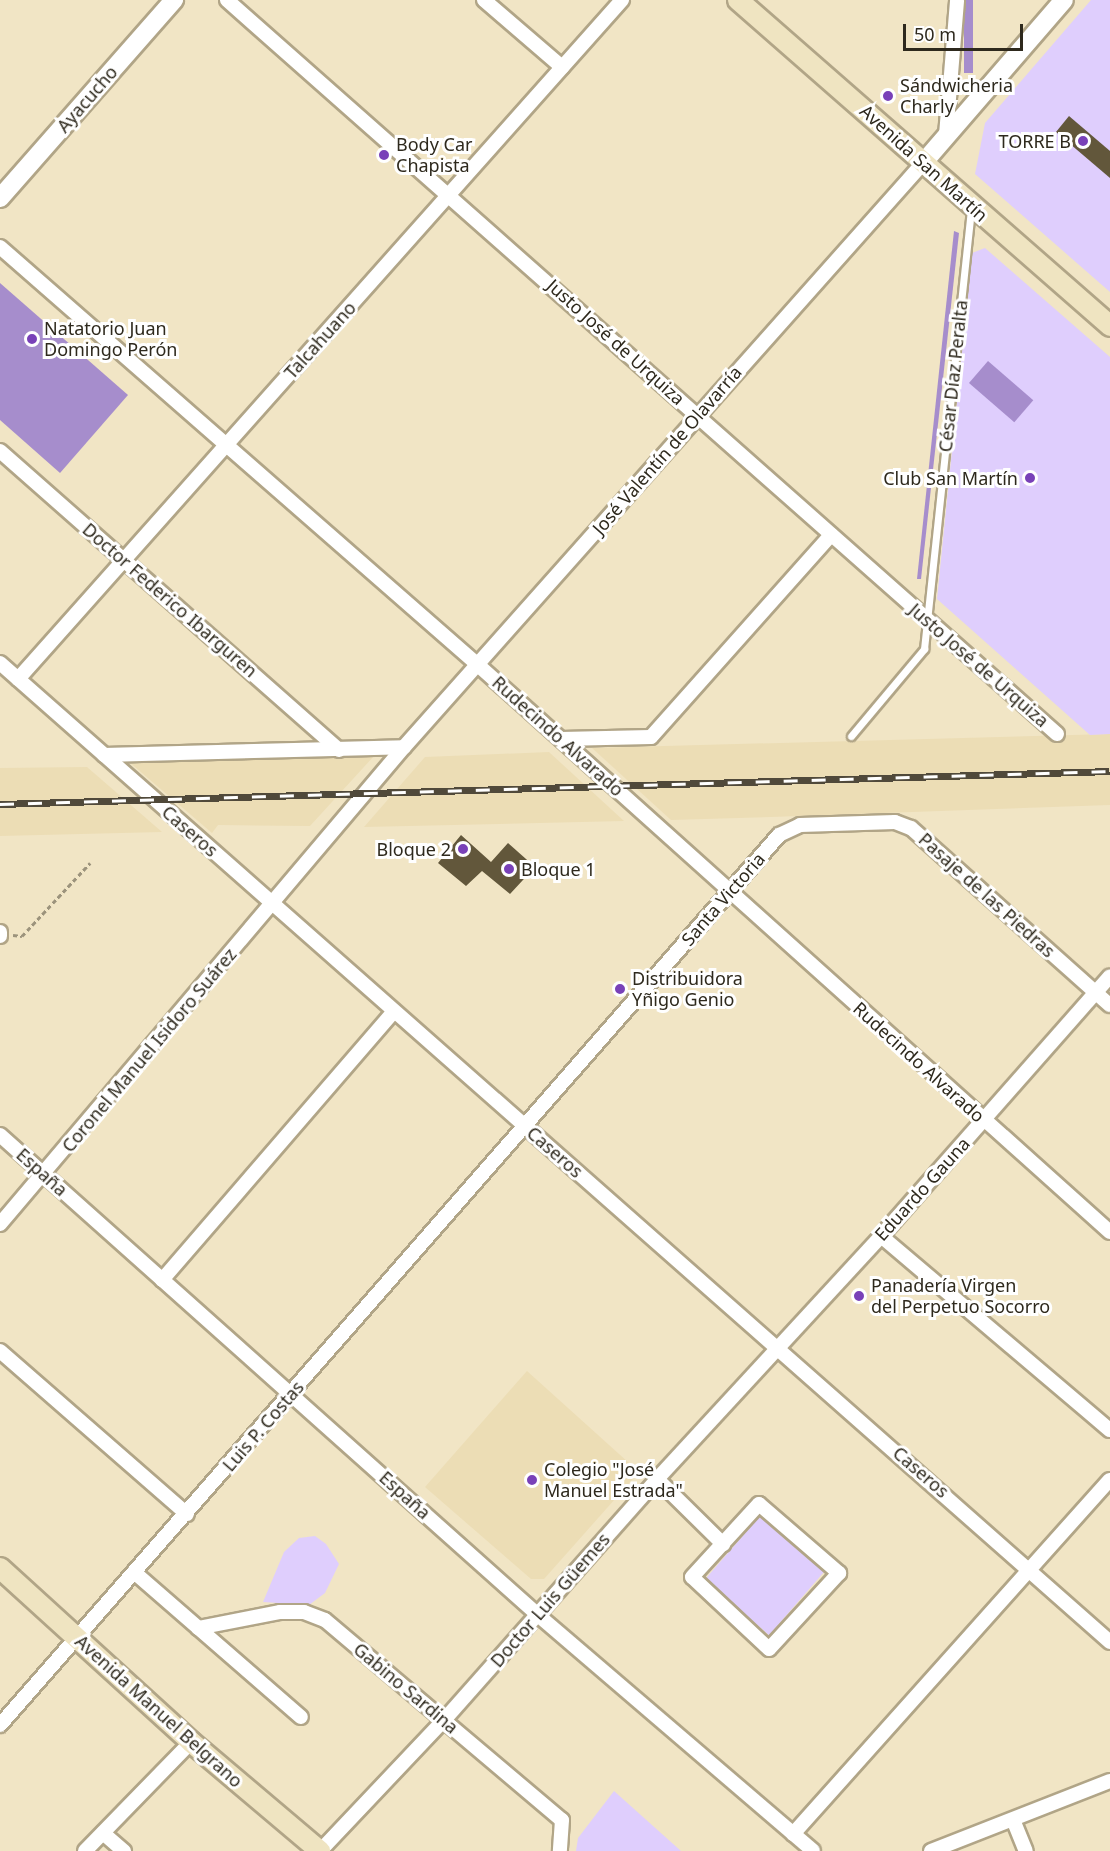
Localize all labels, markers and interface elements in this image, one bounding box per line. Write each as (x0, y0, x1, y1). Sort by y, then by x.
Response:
scale bar (906, 12, 1026, 50)
text: 50 m (914, 22, 956, 46)
street label: Ayacucho (52, 61, 122, 137)
place label: Sándwicheria Charly (900, 75, 1013, 118)
marker: Sándwicheria Charly (881, 89, 895, 103)
street label: Avenida San Martín (856, 100, 992, 226)
place label: TORRE B (999, 130, 1071, 152)
place label: Body Car Chapista (396, 134, 472, 176)
marker: TORRE B (1076, 134, 1090, 148)
marker: Body Car Chapista (377, 148, 391, 162)
street label: Justo José de Urquiza (543, 275, 689, 409)
street label: Talcahuano (280, 297, 360, 383)
street label: César Díaz Peralta (934, 299, 972, 453)
place label: Natatorio Juan Domingo Perón (44, 318, 177, 360)
marker: Natatorio Juan Domingo Perón (25, 332, 39, 346)
street label: José Valentín de Olavarría (588, 361, 746, 539)
place label: Club San Martín (883, 467, 1018, 489)
marker: Club San Martín (1023, 471, 1037, 485)
street label: Doctor Federico Ibarguren (78, 518, 262, 682)
street label: Justo José de Urquiza (905, 599, 1053, 731)
street label: Rudecindo Alvarado (488, 671, 628, 801)
street label: Caseros (158, 801, 222, 861)
street label: Pasaje de las Piedras (914, 828, 1060, 962)
place label: Bloque 2 (376, 838, 451, 860)
marker: Bloque 2 (456, 842, 470, 856)
street label: Santa Victoria (677, 848, 769, 950)
place label: Bloque 1 (521, 858, 596, 880)
marker: Bloque 1 (502, 862, 516, 876)
street label: Coronel Manuel Isidoro Suárez (57, 944, 241, 1156)
place label: Distribuidora Yñigo Genio (632, 968, 743, 1010)
marker: Distribuidora Yñigo Genio (613, 982, 627, 996)
street label: Rudecindo Alvarado (849, 997, 989, 1127)
street label: Caseros (523, 1122, 587, 1182)
street label: Eduardo Gauna (870, 1133, 974, 1245)
street label: España (12, 1144, 72, 1200)
place label: Panadería Virgen del Perpetuo Socorro (871, 1275, 1050, 1318)
marker: Panadería Virgen del Perpetuo Socorro (852, 1289, 866, 1303)
street label: Luis P. Costas (218, 1376, 308, 1476)
street label: Caseros (889, 1442, 953, 1502)
place label: Colegio "José Manuel Estrada" (544, 1459, 683, 1502)
street label: España (375, 1467, 435, 1523)
marker: Colegio "José Manuel Estrada" (525, 1473, 539, 1487)
street label: Doctor Luis Güemes (486, 1529, 614, 1671)
street label: Avenida Manuel Belgrano (71, 1630, 247, 1792)
street label: Gabino Sardina (349, 1638, 463, 1738)

